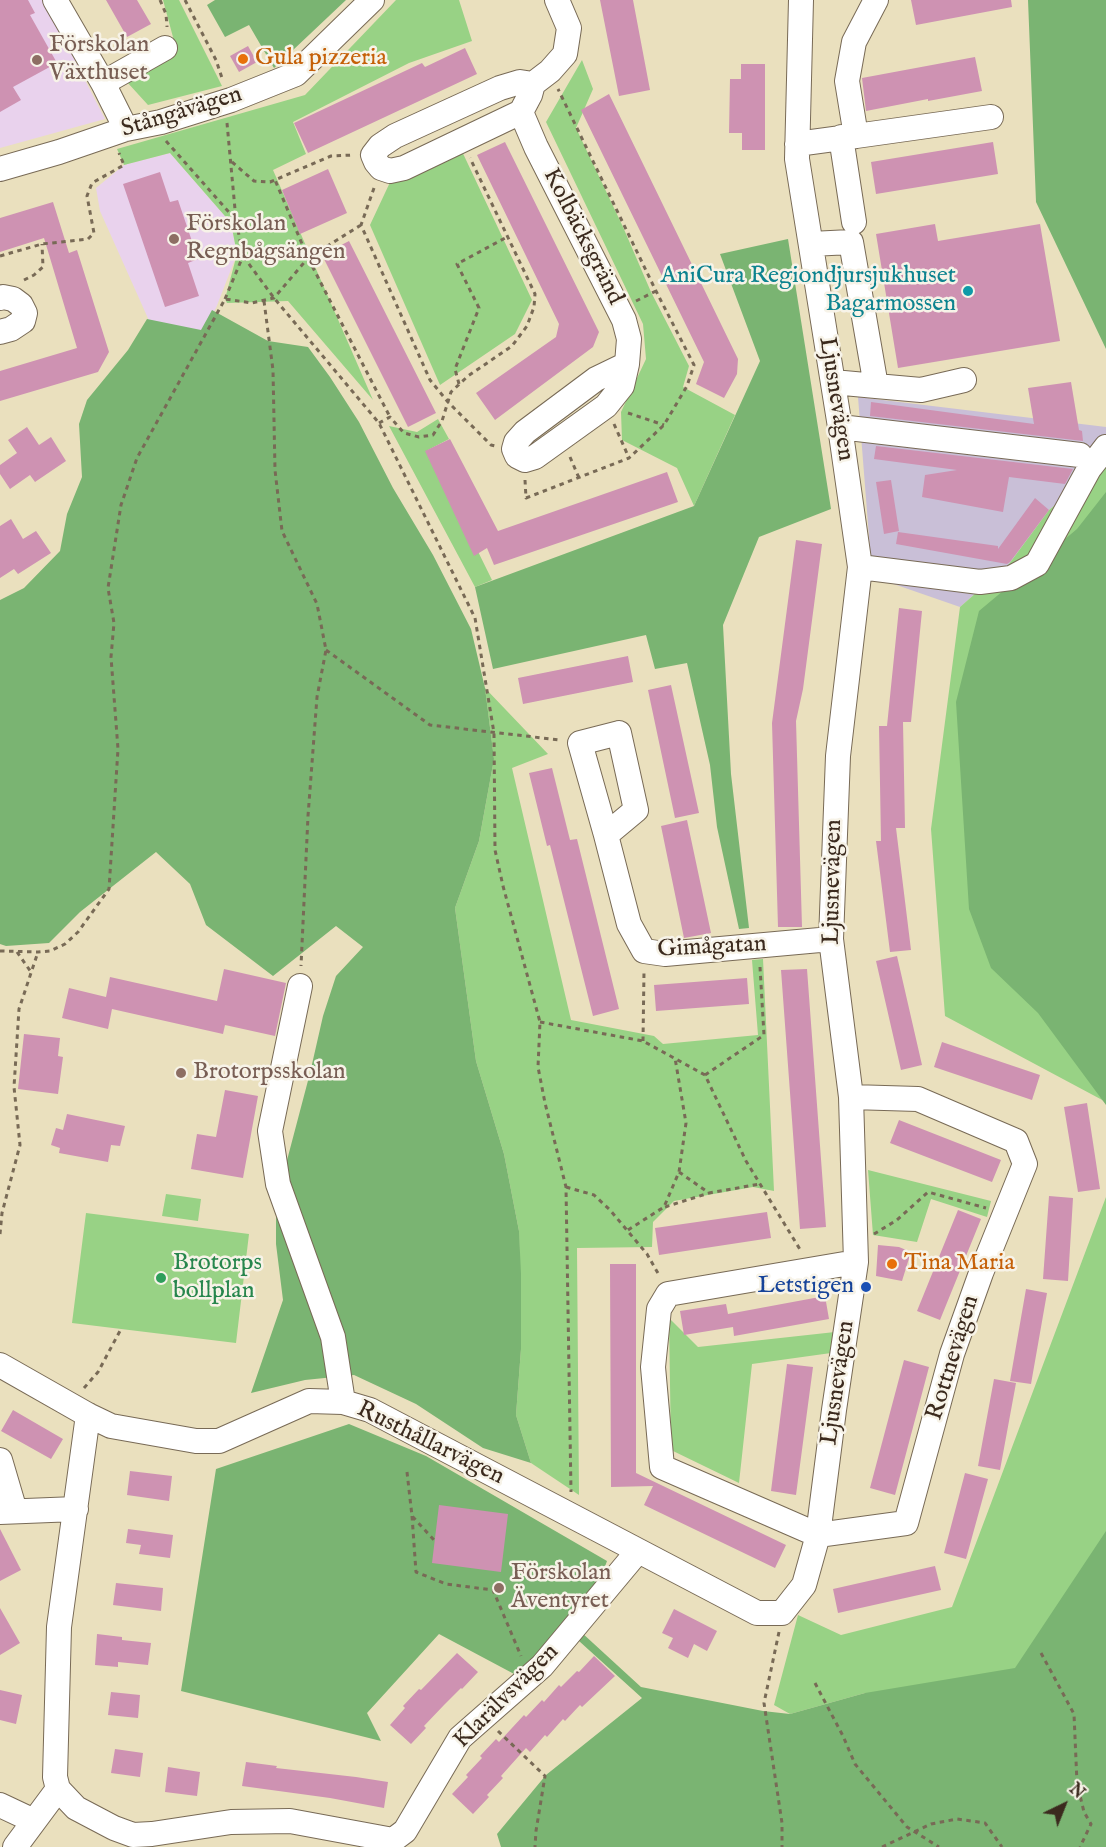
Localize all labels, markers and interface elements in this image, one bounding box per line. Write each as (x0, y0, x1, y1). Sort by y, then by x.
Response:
place label: Förskolan Växthuset (49, 32, 149, 88)
place label: Gula pizzeria (255, 45, 387, 73)
marker: Gula pizzeria (236, 52, 250, 66)
marker: Förskolan Växthuset (30, 53, 44, 67)
street label: Stångåvägen (118, 81, 246, 145)
street label: Kolbäcksgränd (535, 164, 629, 310)
place label: Förskolan Regnbågsängen (186, 211, 346, 267)
marker: Förskolan Regnbågsängen (167, 232, 181, 246)
place label: AniCura Regiondjursjukhuset Bagarmossen (661, 263, 956, 319)
marker: AniCura Regiondjursjukhuset Bagarmossen (961, 284, 975, 298)
street label: Ljusnevägen (811, 335, 859, 463)
street label: Ljusnevägen (819, 819, 849, 945)
street label: Gimågatan (657, 931, 767, 965)
place label: Brotorpsskolan (193, 1059, 346, 1087)
marker: Brotorpsskolan (174, 1066, 188, 1080)
place label: Brotorps bollplan (173, 1250, 262, 1306)
place label: Tina Maria (904, 1250, 1015, 1278)
marker: Tina Maria (885, 1257, 899, 1271)
marker: Brotorps bollplan (154, 1271, 168, 1285)
place label: Letstigen (758, 1273, 854, 1301)
marker: Letstigen (859, 1280, 873, 1294)
street label: Rottnevägen (921, 1292, 987, 1424)
street label: Ljusnevägen (816, 1319, 862, 1447)
street label: Rusthållarvägen (352, 1396, 508, 1492)
place label: Förskolan Äventyret (511, 1560, 611, 1616)
marker: Förskolan Äventyret (492, 1581, 506, 1595)
street label: Klarälvsvägen (449, 1639, 565, 1755)
north arrow (1034, 1775, 1094, 1835)
text: N (1064, 1780, 1088, 1804)

